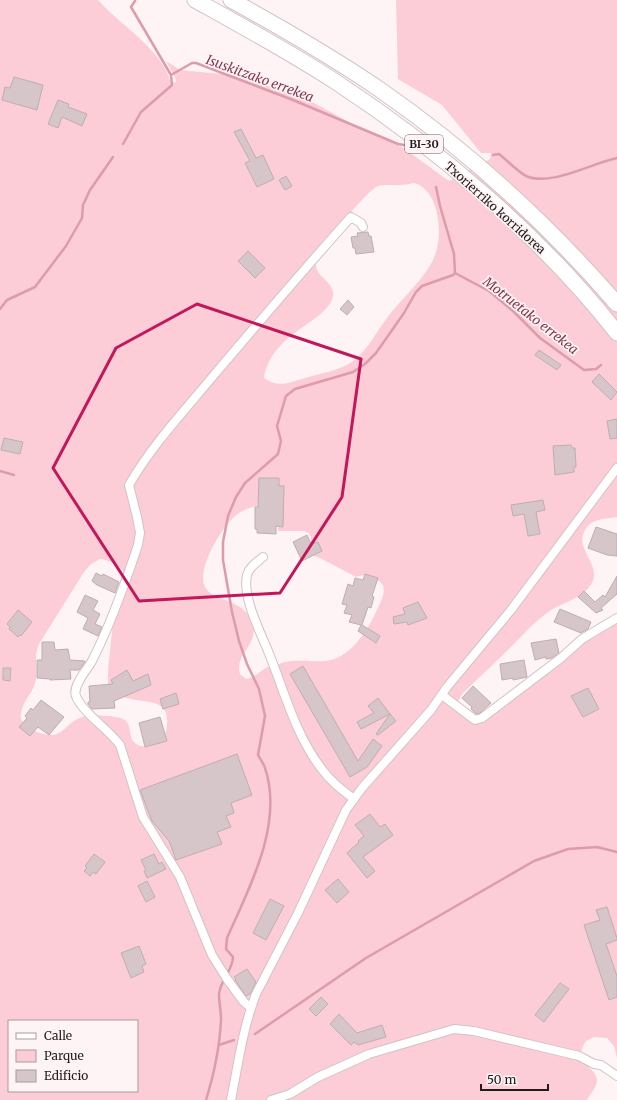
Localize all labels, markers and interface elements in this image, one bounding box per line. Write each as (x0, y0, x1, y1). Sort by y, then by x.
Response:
water label: Isuskitzako errekea (204, 51, 316, 106)
road number: BI-30 (405, 135, 443, 153)
street label: Txorierriko korridorea (442, 158, 549, 257)
water label: Motruetako errekea (479, 272, 582, 358)
legend (8, 1020, 138, 1092)
text: Calle (44, 1028, 72, 1043)
text: Parque (44, 1048, 84, 1063)
scale bar (481, 1066, 548, 1092)
text: Edificio (44, 1068, 88, 1083)
text: 50 m (487, 1072, 516, 1087)

